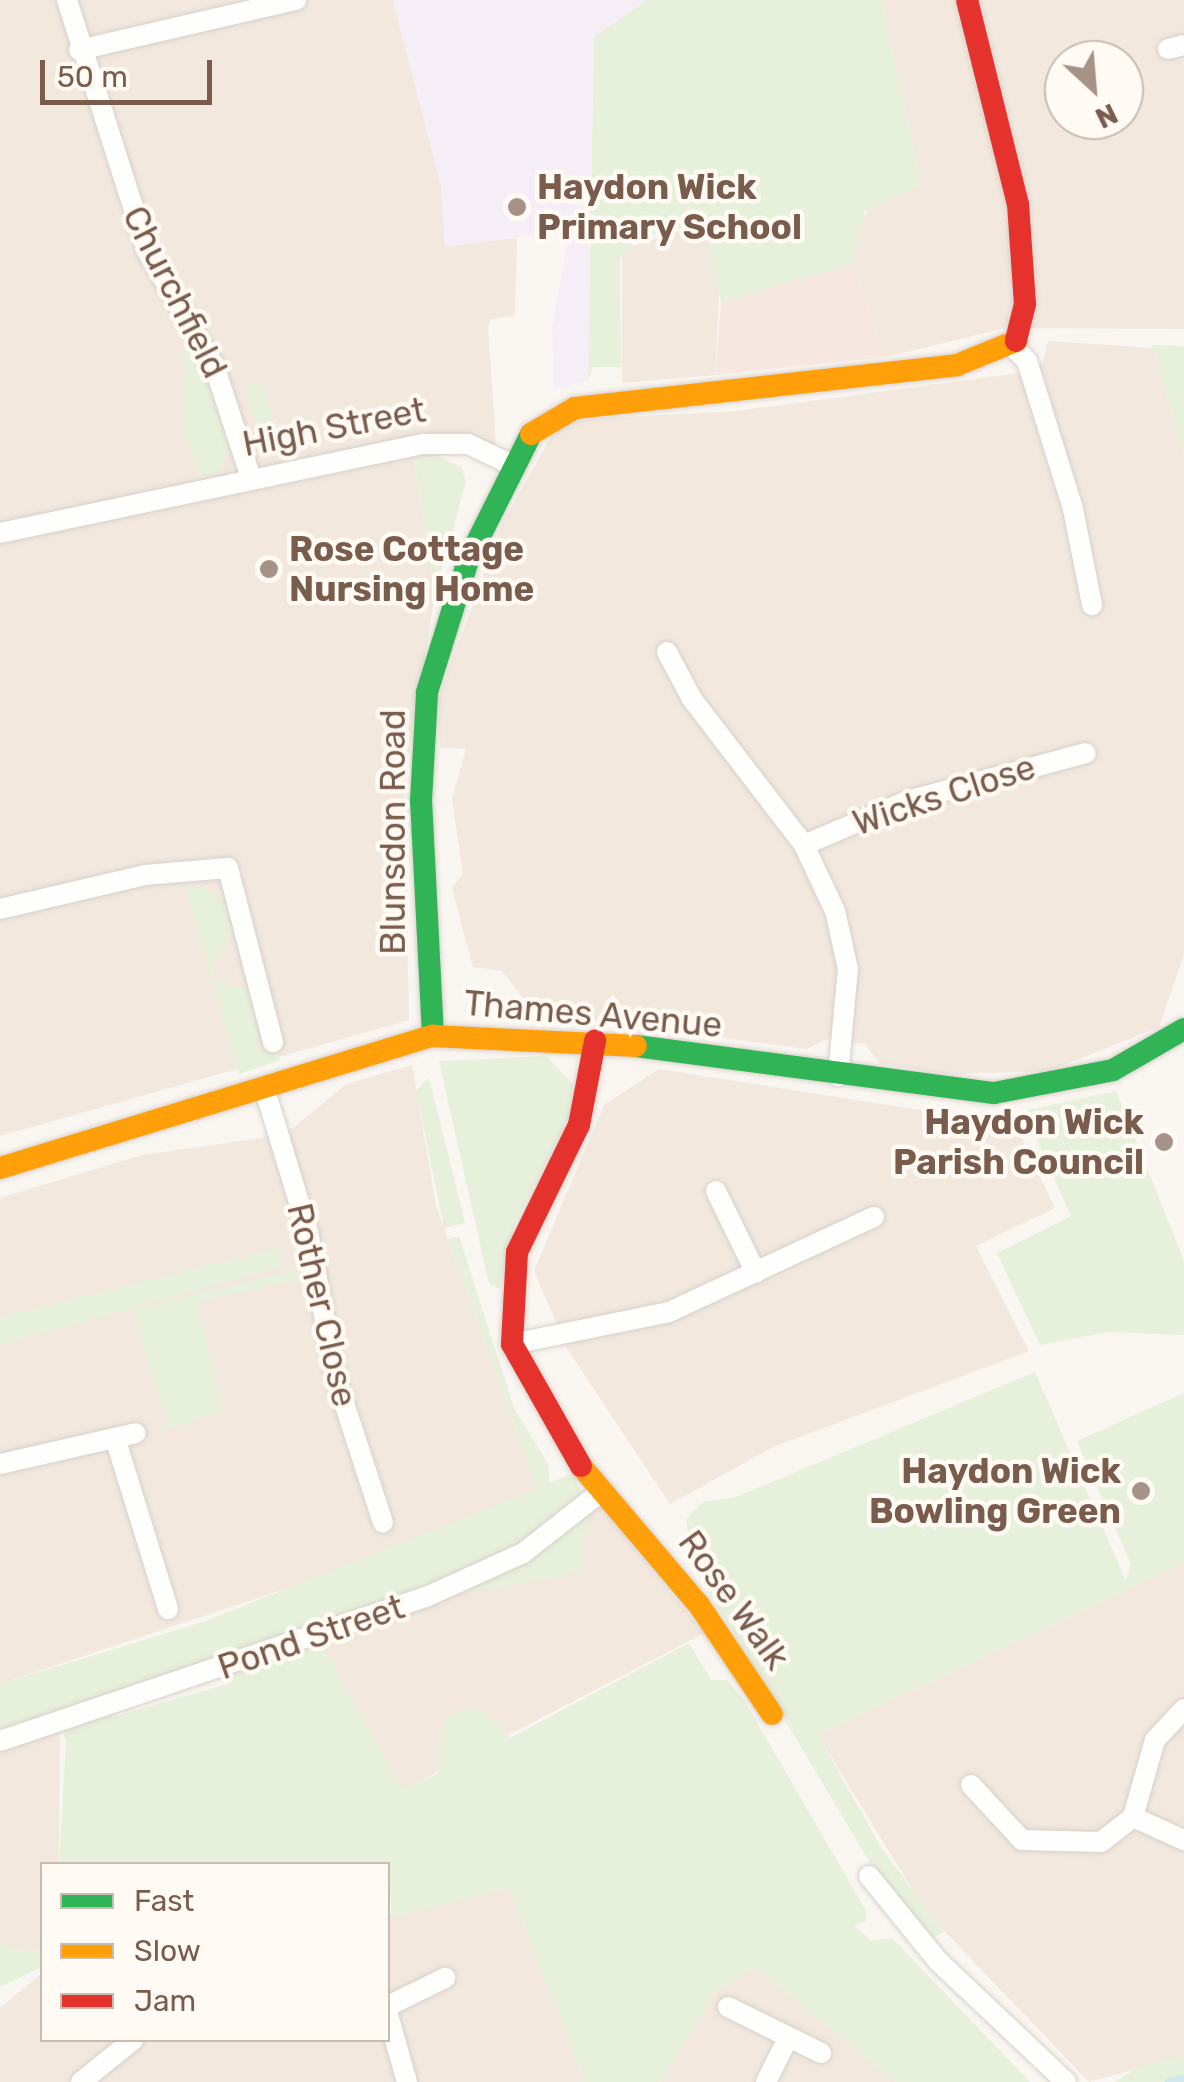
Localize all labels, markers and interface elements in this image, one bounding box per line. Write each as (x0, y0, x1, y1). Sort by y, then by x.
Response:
scale bar (45, 40, 218, 102)
north arrow (1044, 40, 1144, 140)
text: 50 m (57, 59, 128, 95)
text: N (1090, 96, 1123, 135)
place label: Haydon Wick Primary School (537, 166, 803, 248)
marker: Haydon Wick Primary School (506, 196, 528, 218)
street label: Churchfield (114, 199, 236, 385)
street label: High Street (239, 389, 429, 465)
place label: Rose Cottage Nursing Home (289, 528, 534, 610)
marker: Rose Cottage Nursing Home (258, 558, 280, 580)
street label: Blunsdon Road (372, 709, 414, 955)
street label: Wicks Close (847, 746, 1041, 844)
street label: Thames Avenue (462, 982, 724, 1046)
place label: Haydon Wick Parish Council (893, 1101, 1144, 1183)
marker: Haydon Wick Parish Council (1153, 1131, 1175, 1153)
street label: Rother Close (278, 1199, 366, 1411)
place label: Haydon Wick Bowling Green (869, 1450, 1121, 1532)
marker: Haydon Wick Bowling Green (1130, 1480, 1152, 1502)
street label: Rose Walk (669, 1522, 799, 1678)
street label: Pond Street (212, 1586, 410, 1688)
legend (40, 1862, 390, 2042)
text: Fast (134, 1883, 194, 1919)
text: Slow (134, 1933, 201, 1969)
text: Jam (134, 1983, 196, 2019)

